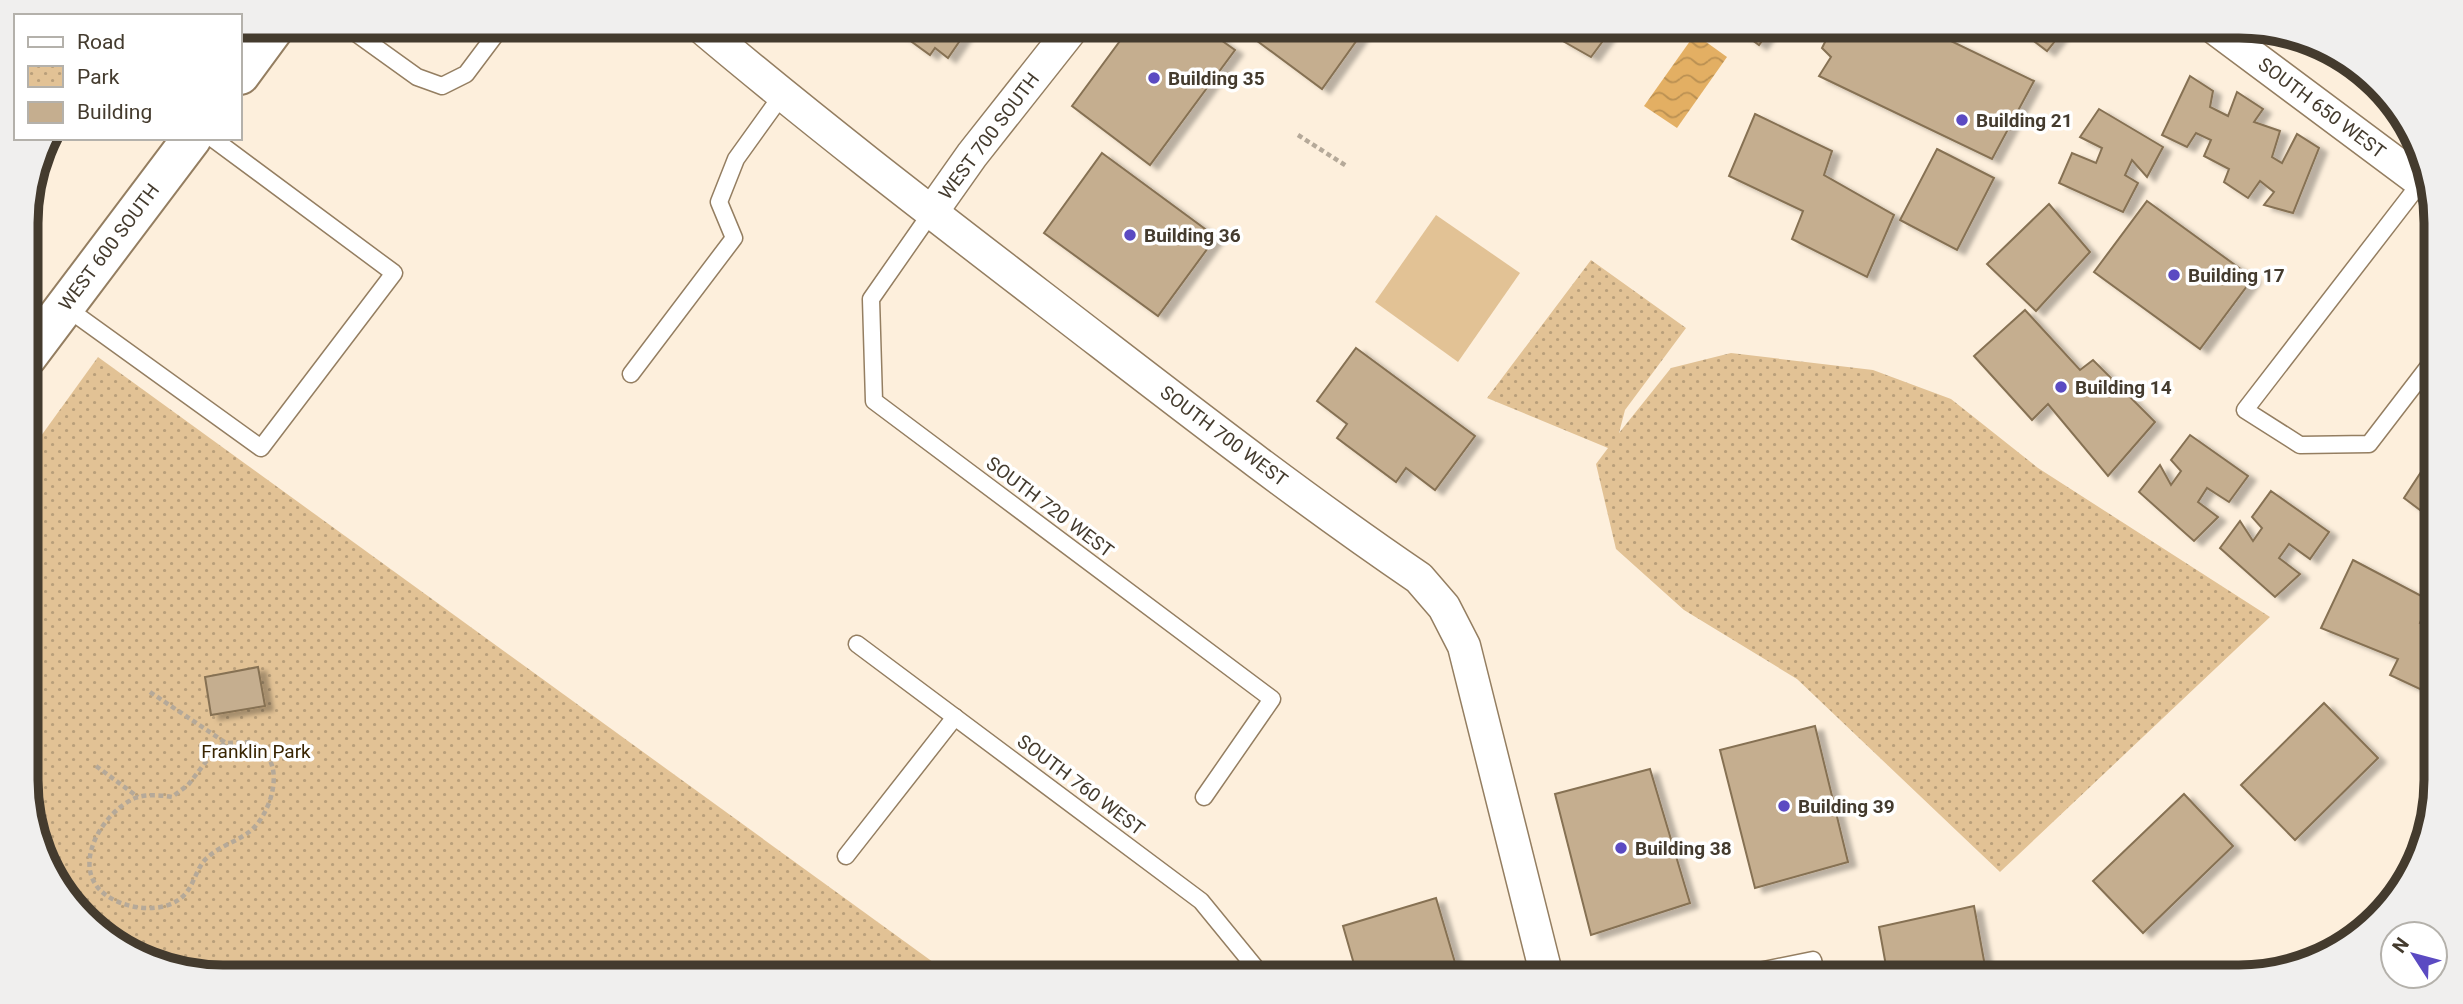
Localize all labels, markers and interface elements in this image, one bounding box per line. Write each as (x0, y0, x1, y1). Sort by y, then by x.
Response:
legend (14, 14, 242, 140)
text: Road (77, 30, 125, 54)
street label: SOUTH 650 WEST (2254, 53, 2390, 163)
text: Park (77, 65, 120, 89)
place label: Building 35 (1168, 67, 1265, 90)
street label: WEST 700 SOUTH (934, 68, 1044, 204)
marker: Building 35 (1146, 70, 1162, 86)
text: Building (77, 100, 152, 124)
place label: Building 21 (1976, 109, 2073, 132)
marker: Building 21 (1954, 112, 1970, 128)
street label: WEST 600 SOUTH (54, 179, 164, 315)
place label: Building 36 (1144, 224, 1241, 247)
marker: Building 36 (1122, 227, 1138, 243)
place label: Building 17 (2188, 264, 2285, 287)
marker: Building 17 (2166, 267, 2182, 283)
place label: Building 14 (2075, 376, 2172, 399)
marker: Building 14 (2053, 379, 2069, 395)
street label: SOUTH 700 WEST (1156, 381, 1292, 491)
street label: SOUTH 720 WEST (982, 452, 1118, 562)
street label: SOUTH 760 WEST (1013, 730, 1149, 840)
park label: Franklin Park (201, 740, 311, 763)
place label: Building 39 (1798, 795, 1895, 818)
marker: Building 39 (1776, 798, 1792, 814)
place label: Building 38 (1635, 837, 1732, 860)
marker: Building 38 (1613, 840, 1629, 856)
north arrow (2379, 920, 2449, 990)
text: N (2387, 933, 2414, 957)

